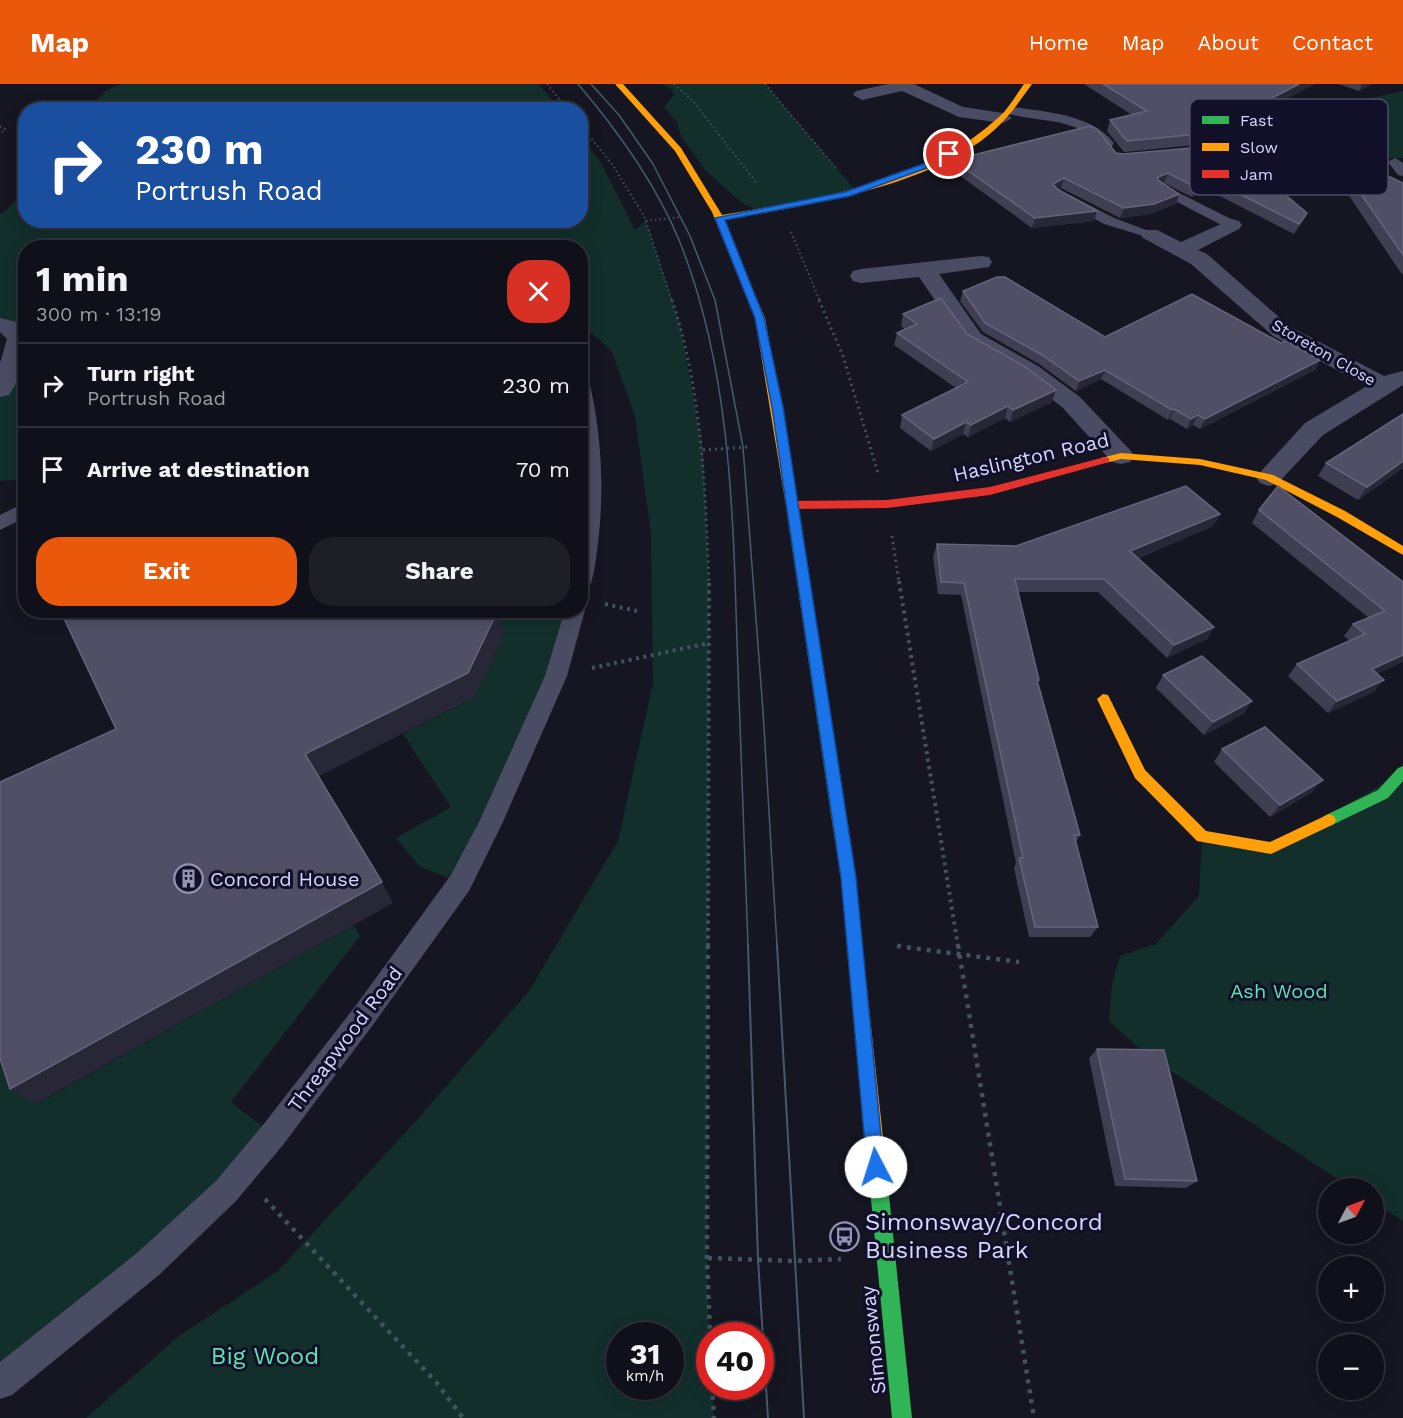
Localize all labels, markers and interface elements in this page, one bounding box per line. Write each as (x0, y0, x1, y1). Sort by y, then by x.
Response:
text: Map (30, 26, 89, 59)
text: Home (1029, 30, 1089, 55)
text: Map (1122, 30, 1165, 55)
text: About (1198, 30, 1259, 55)
text: Contact (1292, 30, 1373, 55)
legend (1190, 99, 1388, 195)
text: Fast (1240, 111, 1273, 130)
text: 230 m (135, 125, 264, 174)
icon: right (36, 126, 114, 204)
pin (923, 128, 974, 179)
icon: arrive (932, 137, 965, 170)
text: Slow (1240, 138, 1278, 157)
text: Jam (1240, 165, 1273, 184)
text: Portrush Road (135, 175, 323, 207)
text: 1 min (36, 258, 128, 300)
button: close (507, 260, 570, 323)
text: 300 m · 13:19 (36, 302, 162, 326)
street label: Storeton Close (1268, 315, 1379, 390)
text: Turn right (87, 361, 194, 386)
icon: right (36, 369, 69, 402)
text: 230 m (502, 373, 570, 398)
text: Portrush Road (87, 386, 226, 410)
street label: Haslington Road (951, 427, 1111, 487)
icon: arrive (36, 453, 69, 486)
text: Arrive at destination (87, 457, 310, 482)
text: 70 m (516, 457, 570, 482)
button: Exit (36, 537, 297, 606)
button: Share (309, 537, 570, 606)
building icon: Concord House (173, 863, 205, 895)
place label: Concord House (210, 867, 359, 891)
street label: Threapwood Road (283, 962, 407, 1116)
park label: Ash Wood (1230, 979, 1328, 1003)
position arrow (844, 1135, 908, 1199)
north arrow (1318, 1178, 1384, 1244)
map controls (1318, 1178, 1384, 1400)
place label: Simonsway/Concord Business Park (865, 1208, 1103, 1264)
bus stop icon: Simonsway/Concord Business Park (828, 1220, 860, 1252)
button: + (1318, 1256, 1384, 1322)
street label: Simonsway (855, 1284, 891, 1395)
speed limit sign: 40 (696, 1322, 774, 1400)
button: − (1318, 1334, 1384, 1400)
text: 31 (630, 1336, 660, 1371)
park label: Big Wood (211, 1342, 319, 1370)
text: km/h (626, 1367, 664, 1385)

